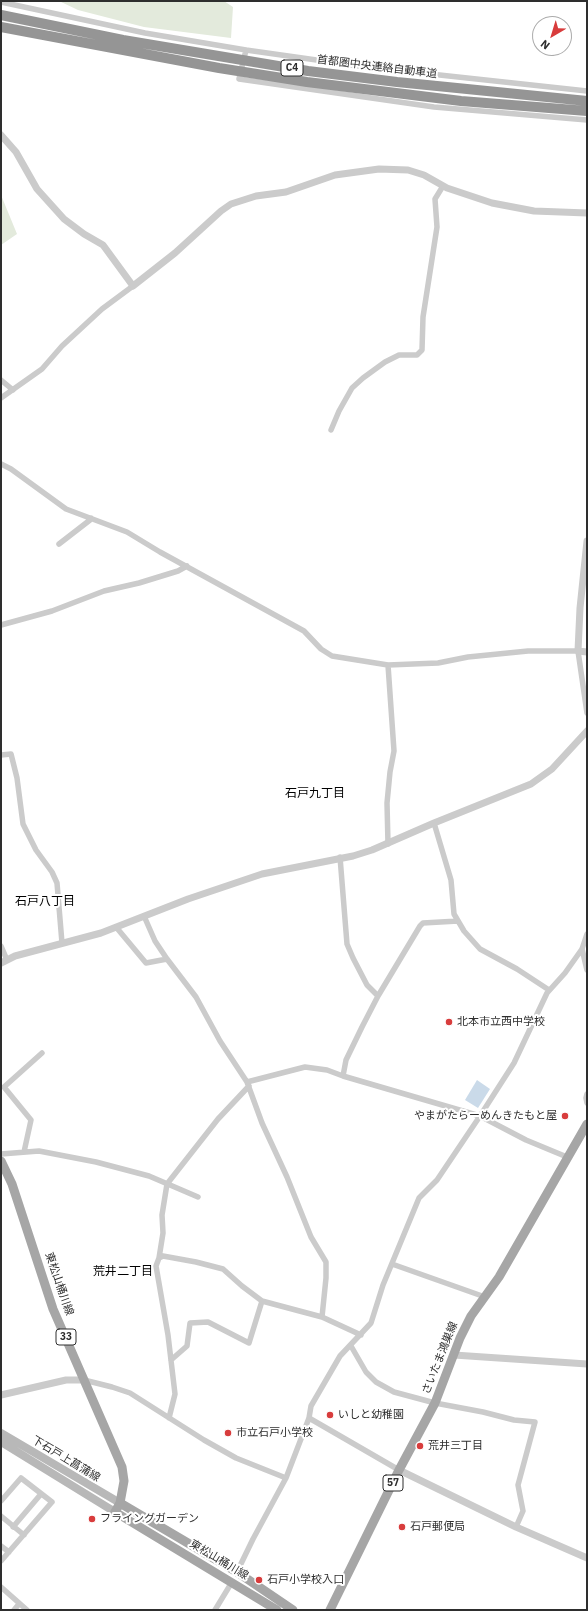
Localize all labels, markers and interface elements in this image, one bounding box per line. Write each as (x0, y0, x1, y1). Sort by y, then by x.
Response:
north arrow (532, 16, 572, 56)
text: N (538, 37, 553, 53)
street label: 首都圏中央連絡自動車道 (316, 53, 438, 81)
road number: C4 (281, 60, 303, 76)
district label: 石戸九丁目 (285, 787, 345, 801)
district label: 石戸八丁目 (15, 895, 75, 909)
place label: 北本市立西中学校 (457, 1015, 545, 1029)
marker: 北本市立西中学校 (444, 1017, 454, 1027)
place label: やまがたらーめんきたもと屋 (414, 1109, 557, 1123)
marker: やまがたらーめんきたもと屋 (560, 1111, 570, 1121)
street label: 東松山桶川線 (42, 1251, 76, 1317)
district label: 荒井二丁目 (93, 1265, 153, 1279)
street label: さいたま鴻巣線 (419, 1320, 461, 1396)
road number: 33 (56, 1329, 76, 1345)
place label: いしと幼稚園 (338, 1408, 404, 1422)
marker: いしと幼稚園 (325, 1410, 335, 1420)
place label: 市立石戸小学校 (236, 1426, 313, 1440)
marker: 市立石戸小学校 (223, 1428, 233, 1438)
street label: 下石戸上菖蒲線 (30, 1434, 102, 1484)
place label: 荒井三丁目 (428, 1439, 483, 1453)
marker: 荒井三丁目 (415, 1441, 425, 1451)
road number: 57 (383, 1475, 403, 1491)
place label: フライングガーデン (100, 1512, 199, 1526)
marker: フライングガーデン (87, 1514, 97, 1524)
place label: 石戸郵便局 (410, 1520, 465, 1534)
marker: 石戸郵便局 (397, 1522, 407, 1532)
street label: 東松山桶川線 (187, 1537, 251, 1583)
place label: 石戸小学校入口 (267, 1573, 344, 1587)
marker: 石戸小学校入口 (254, 1575, 264, 1585)

